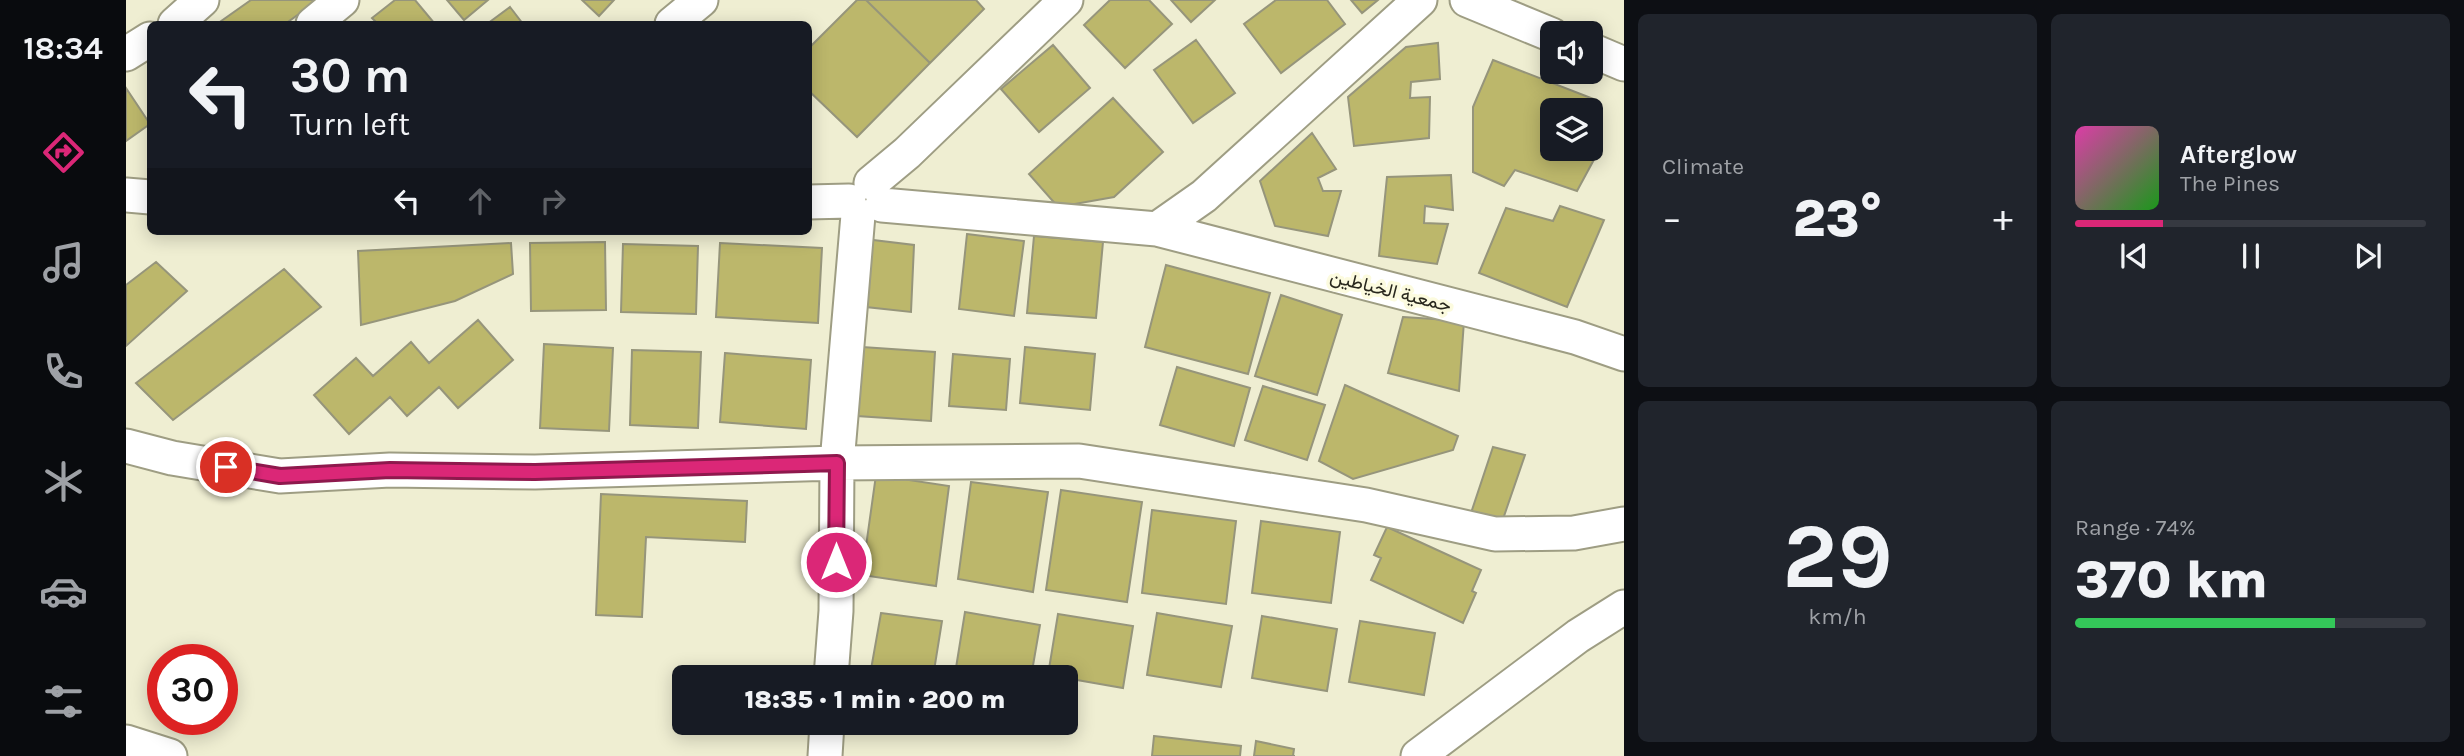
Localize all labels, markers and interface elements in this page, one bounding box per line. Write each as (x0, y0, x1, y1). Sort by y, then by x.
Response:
map controls (1540, 21, 1603, 161)
button: sound (1540, 21, 1603, 84)
text: 18:34 (23, 30, 103, 67)
text: 30 m (290, 47, 410, 104)
icon: left (175, 49, 266, 140)
button: layers (1540, 98, 1603, 161)
text: Turn left (290, 106, 410, 143)
icon: directions (39, 128, 88, 177)
text: Afterglow (2180, 139, 2297, 170)
text: Climate (1662, 153, 1744, 180)
text: The Pines (2180, 170, 2280, 197)
icon: left (388, 182, 426, 220)
icon: ahead (461, 182, 499, 220)
icon: right (534, 182, 572, 220)
text: 23° (1793, 188, 1882, 249)
text: − (1662, 196, 1682, 241)
text: + (1993, 196, 2013, 241)
icon: previous (2115, 237, 2153, 275)
icon: pause (2232, 237, 2270, 275)
icon: next (2349, 237, 2387, 275)
icon: music (39, 238, 88, 287)
street label: جمعية الخياطين (1328, 265, 1454, 317)
icon: phone (39, 347, 88, 396)
pin (196, 437, 256, 497)
icon: arrive (207, 448, 245, 486)
icon: climate (39, 457, 88, 506)
text: 29 (1782, 504, 1893, 610)
text: Range · 74% (2075, 514, 2196, 541)
position arrow (799, 525, 873, 599)
text: 370 km (2075, 549, 2268, 610)
icon: car (39, 567, 88, 616)
text: km/h (1808, 603, 1867, 630)
speed limit sign: 30 (147, 644, 238, 735)
icon: filters (39, 677, 88, 726)
text: 18:35 · 1 min · 200 m (744, 684, 1006, 715)

